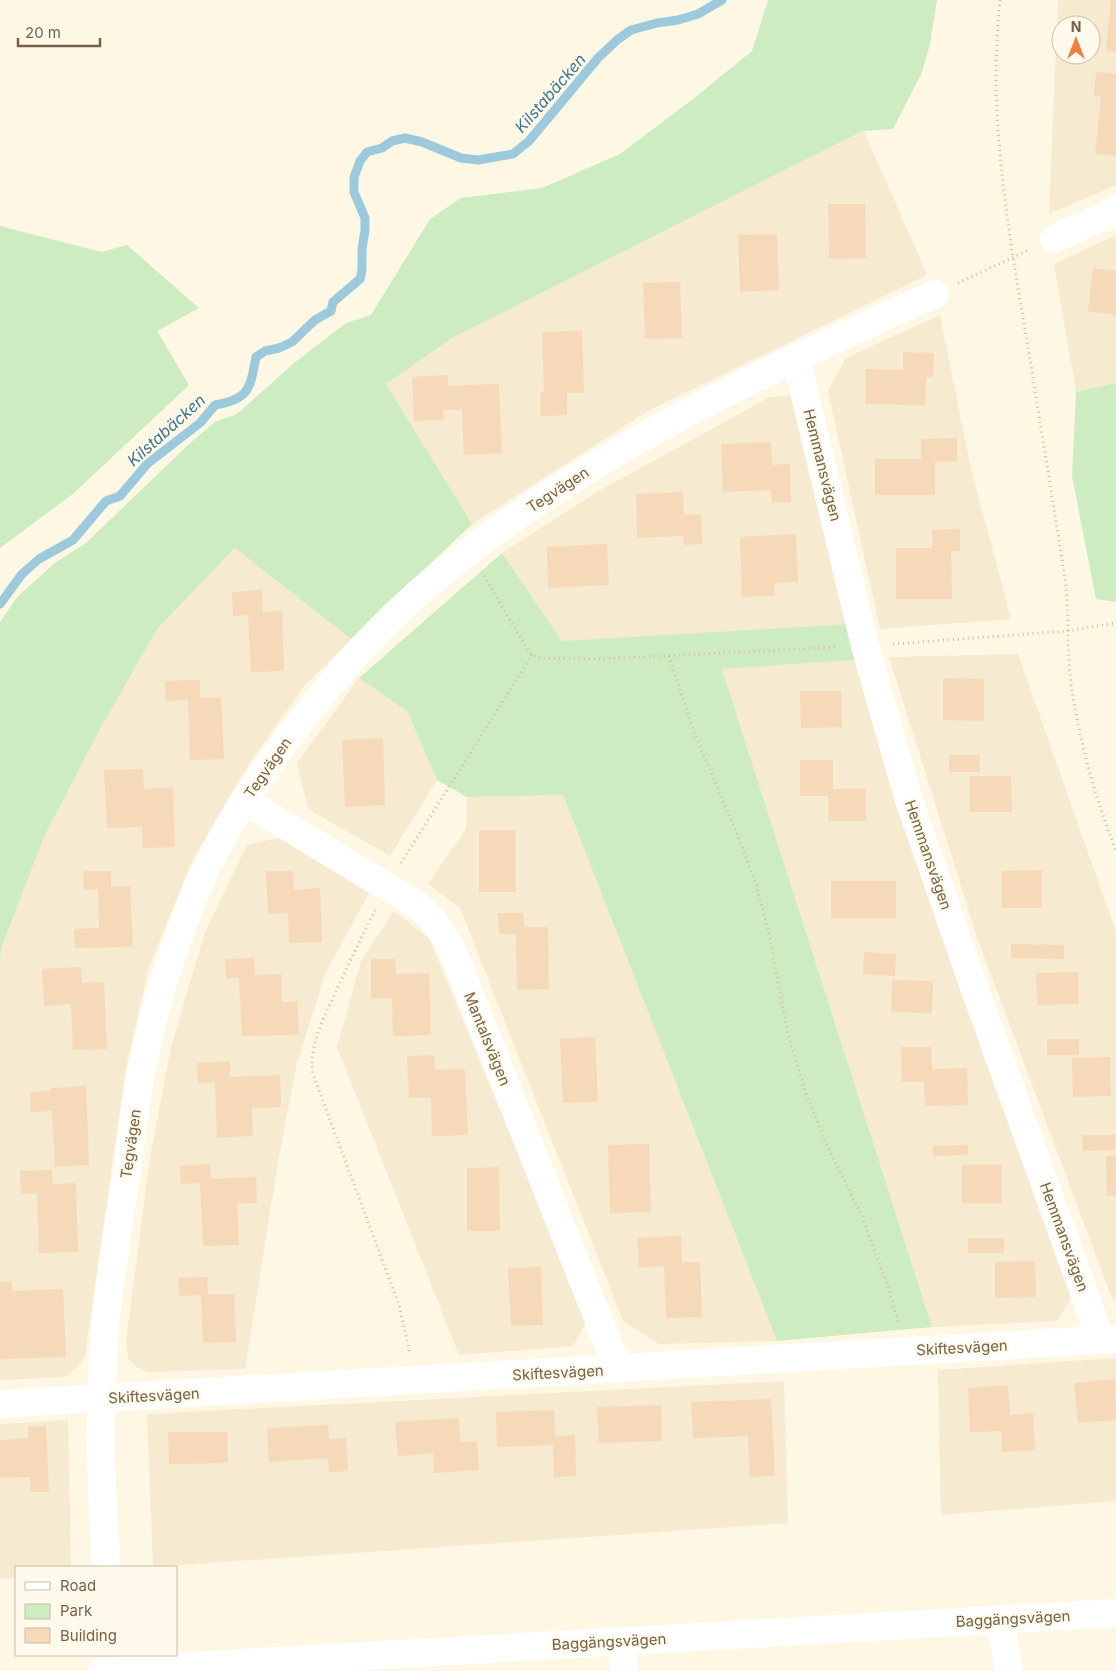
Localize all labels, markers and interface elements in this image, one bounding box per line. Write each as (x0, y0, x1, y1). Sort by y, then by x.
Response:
scale bar (18, 15, 100, 47)
north arrow (1051, 15, 1101, 65)
text: N (1071, 18, 1081, 35)
text: 20 m (25, 23, 61, 42)
water label: Kilstabäcken (510, 49, 590, 137)
water label: Kilstabäcken (123, 390, 209, 470)
street label: Hemmansvägen (799, 407, 846, 523)
street label: Tegvägen (523, 463, 592, 517)
street label: Tegvägen (240, 734, 295, 802)
street label: Hemmansvägen (901, 797, 956, 912)
street label: Mantalsvägen (460, 989, 515, 1088)
street label: Tegvägen (116, 1108, 145, 1180)
street label: Hemmansvägen (1036, 1180, 1093, 1294)
street label: Skiftesvägen (916, 1336, 1008, 1359)
street label: Skiftesvägen (512, 1361, 604, 1384)
street label: Skiftesvägen (108, 1384, 200, 1407)
legend (15, 1566, 178, 1656)
text: Road (60, 1576, 96, 1595)
text: Park (60, 1601, 93, 1620)
street label: Baggängsvägen (955, 1606, 1071, 1631)
text: Building (60, 1626, 117, 1645)
street label: Baggängsvägen (551, 1629, 667, 1654)

